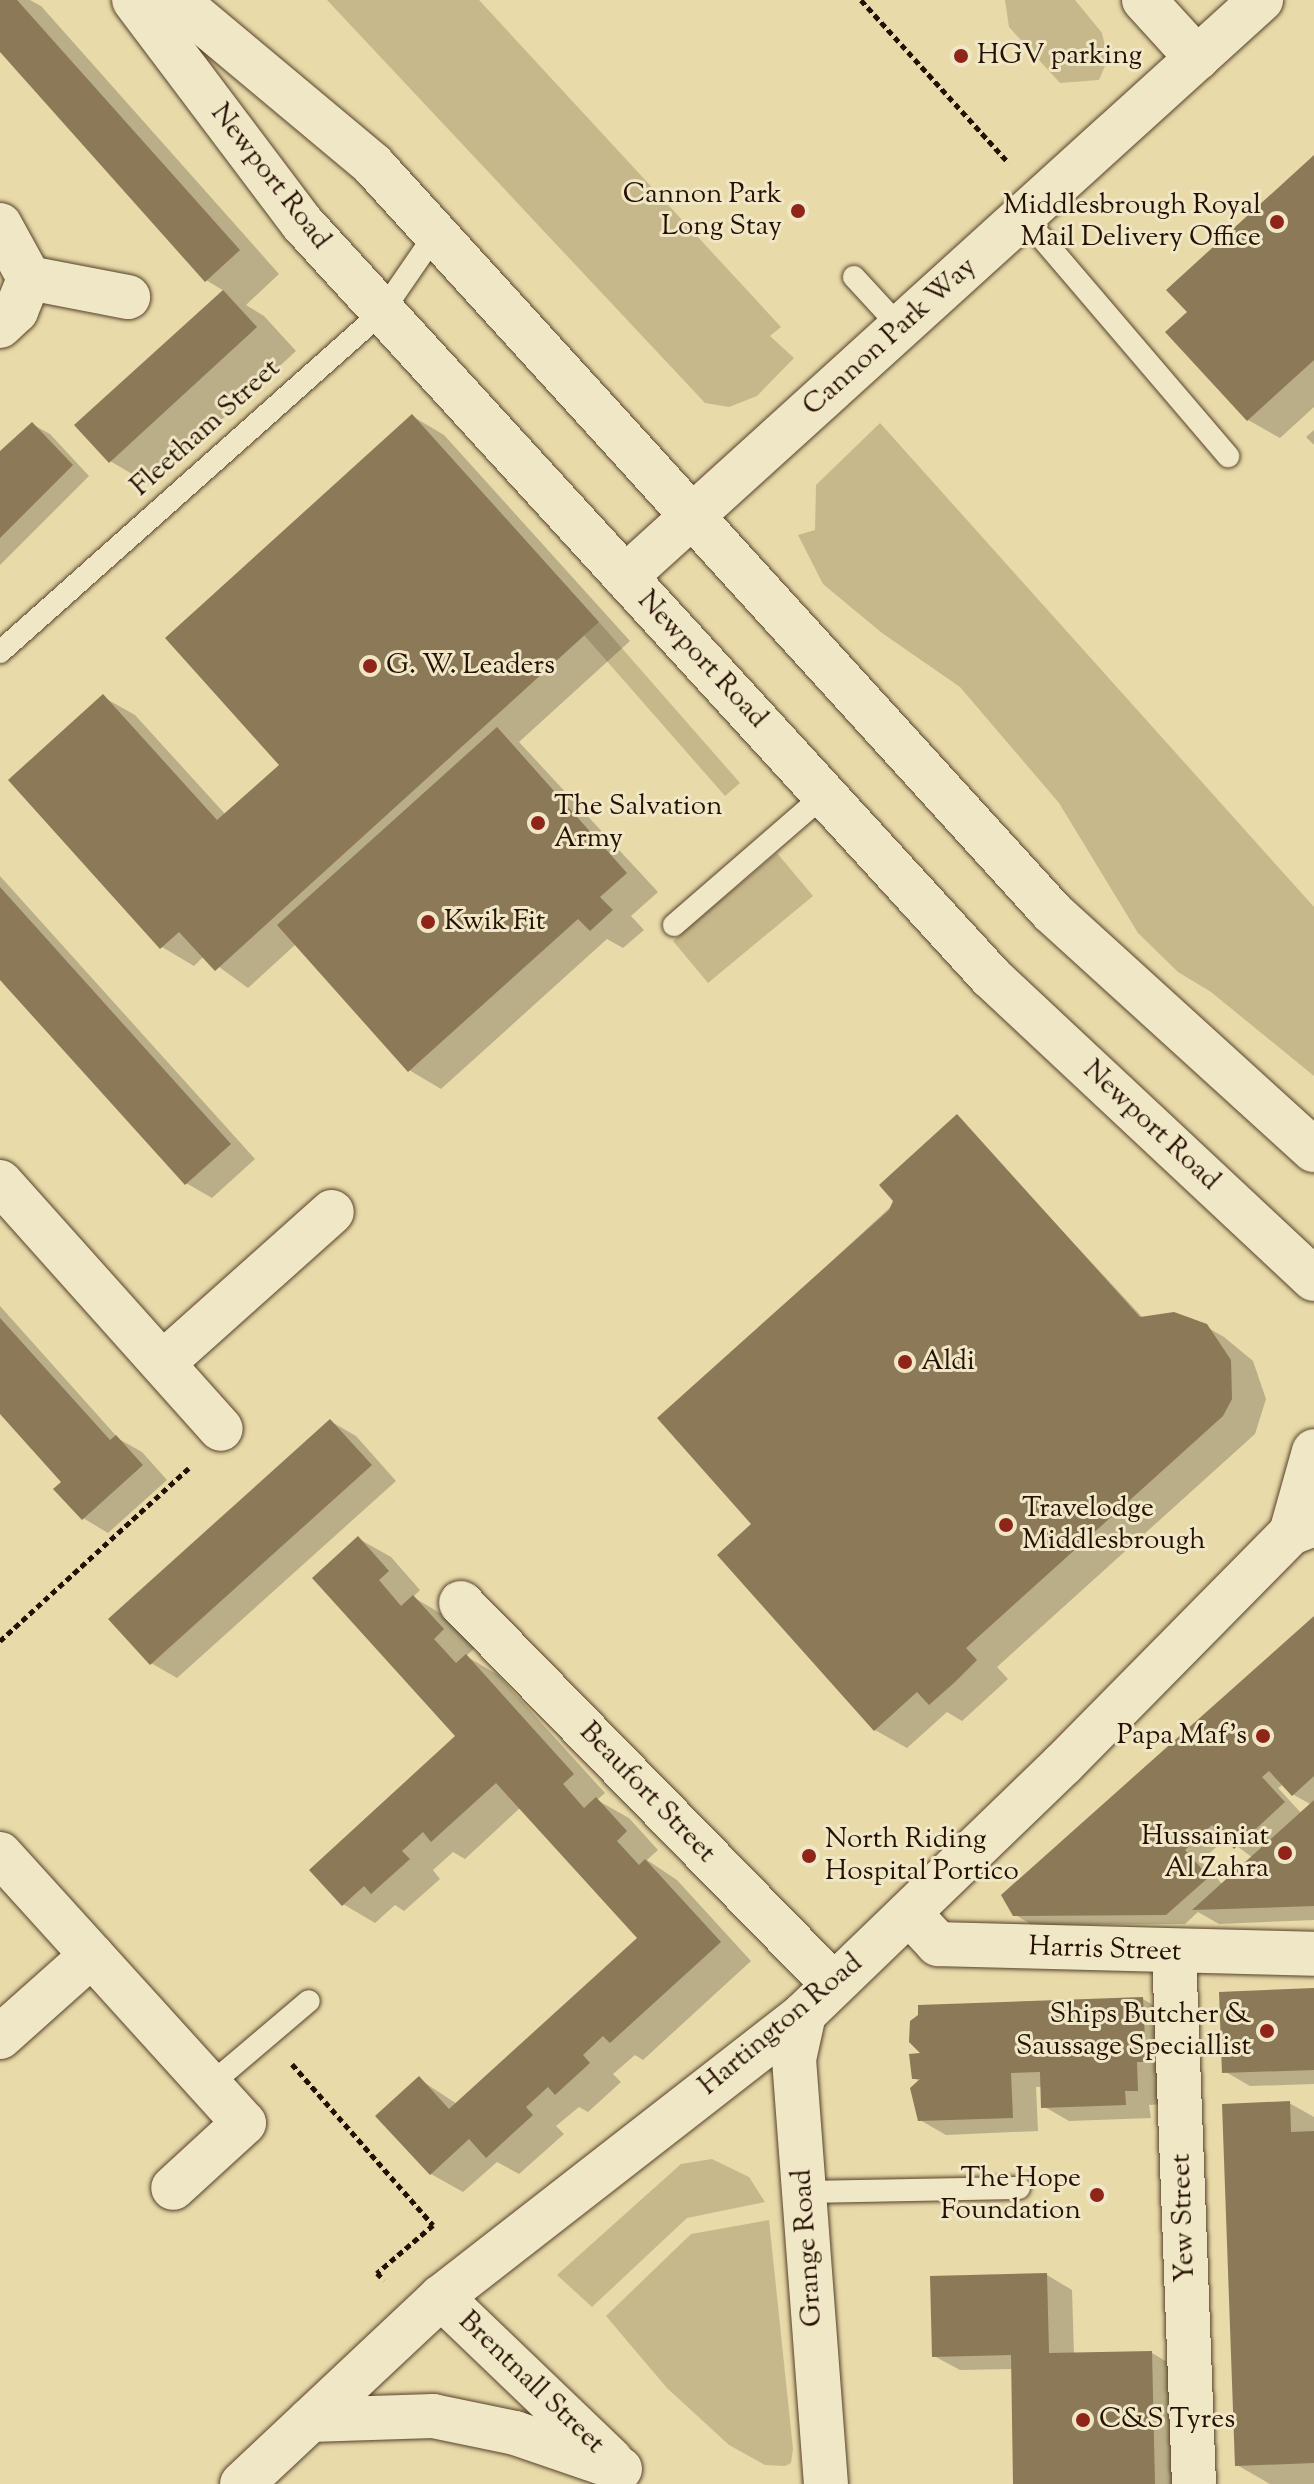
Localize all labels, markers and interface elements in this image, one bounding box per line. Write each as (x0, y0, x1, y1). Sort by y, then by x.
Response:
place label: HGV parking (977, 39, 1142, 73)
marker: HGV parking (952, 47, 970, 65)
street label: Newport Road (203, 98, 337, 256)
place label: Cannon Park Long Stay (623, 178, 782, 244)
place label: Middlesbrough Royal Mail Delivery Office (1003, 189, 1261, 255)
marker: Cannon Park Long Stay (789, 202, 807, 220)
marker: Middlesbrough Royal Mail Delivery Office (1268, 213, 1286, 231)
street label: Cannon Park Way (797, 251, 983, 423)
street label: Fleetham Street (124, 352, 288, 504)
street label: Newport Road (630, 584, 774, 736)
place label: G. W. Leaders (386, 649, 555, 683)
marker: G. W. Leaders (361, 657, 379, 675)
place label: The Salvation Army (554, 790, 723, 856)
marker: The Salvation Army (529, 814, 547, 832)
place label: Kwik Fit (444, 905, 545, 939)
marker: Kwik Fit (419, 913, 437, 931)
street label: Newport Road (1075, 1054, 1227, 1198)
place label: Aldi (921, 1345, 975, 1379)
marker: Aldi (896, 1353, 914, 1371)
place label: Travelodge Middlesbrough (1022, 1492, 1206, 1558)
marker: Travelodge Middlesbrough (997, 1516, 1015, 1534)
street label: Beaufort Street (572, 1716, 722, 1870)
place label: Papa Maf's (1117, 1719, 1247, 1753)
marker: Papa Maf's (1254, 1727, 1272, 1745)
place label: Hussainiat Al Zahra (1141, 1820, 1269, 1886)
place label: North Riding Hospital Portico (825, 1823, 1019, 1889)
marker: Hussainiat Al Zahra (1276, 1844, 1294, 1862)
marker: North Riding Hospital Portico (800, 1847, 818, 1865)
street label: Harris Street (1028, 1931, 1182, 1969)
street label: Hartington Road (692, 1947, 870, 2103)
place label: Ships Butcher & Saussage Speciallist (1016, 1998, 1251, 2064)
marker: Ships Butcher & Saussage Speciallist (1258, 2022, 1276, 2040)
street label: Yew Street (1165, 2153, 1203, 2283)
place label: The Hope Foundation (940, 2162, 1081, 2228)
street label: Grange Road (786, 2168, 830, 2328)
marker: The Hope Foundation (1088, 2186, 1106, 2204)
street label: Brentnall Street (451, 2305, 611, 2461)
place label: C&S Tyres (1099, 2403, 1235, 2437)
marker: C&S Tyres (1074, 2411, 1092, 2429)

